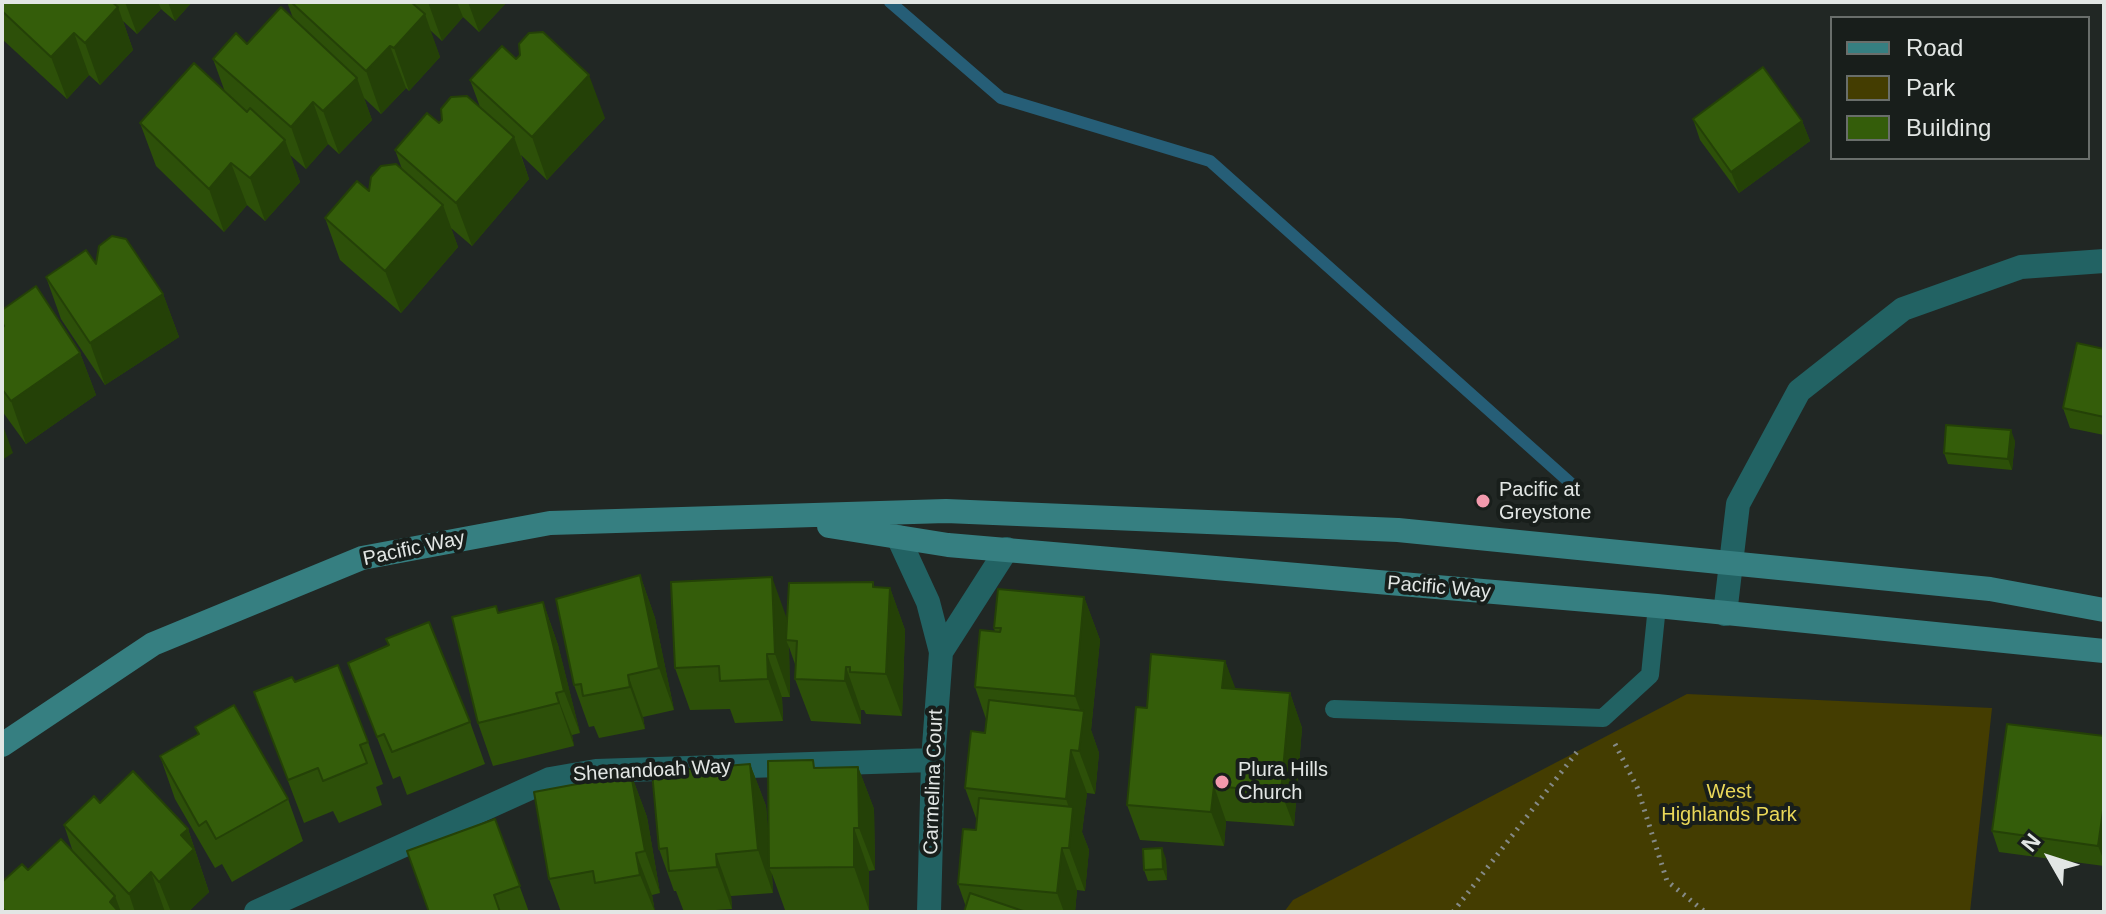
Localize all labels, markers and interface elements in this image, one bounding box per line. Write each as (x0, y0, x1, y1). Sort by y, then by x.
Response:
legend (1830, 16, 2090, 160)
text: Road (1906, 34, 1963, 61)
text: Park (1906, 74, 1955, 101)
text: Building (1906, 114, 1991, 141)
place label: Pacific at Greystone (1499, 478, 1591, 525)
marker: Pacific at Greystone (1474, 492, 1492, 510)
street label: Pacific Way (361, 526, 467, 572)
street label: Pacific Way (1386, 572, 1492, 604)
street label: Carmelina Court (919, 709, 949, 855)
street label: Shenandoah Way (572, 755, 732, 787)
place label: Plura Hills Church (1238, 758, 1328, 805)
marker: Plura Hills Church (1213, 773, 1231, 791)
park label: West Highlands Park (1661, 780, 1797, 827)
north arrow (2010, 818, 2090, 898)
text: N (2016, 829, 2046, 857)

